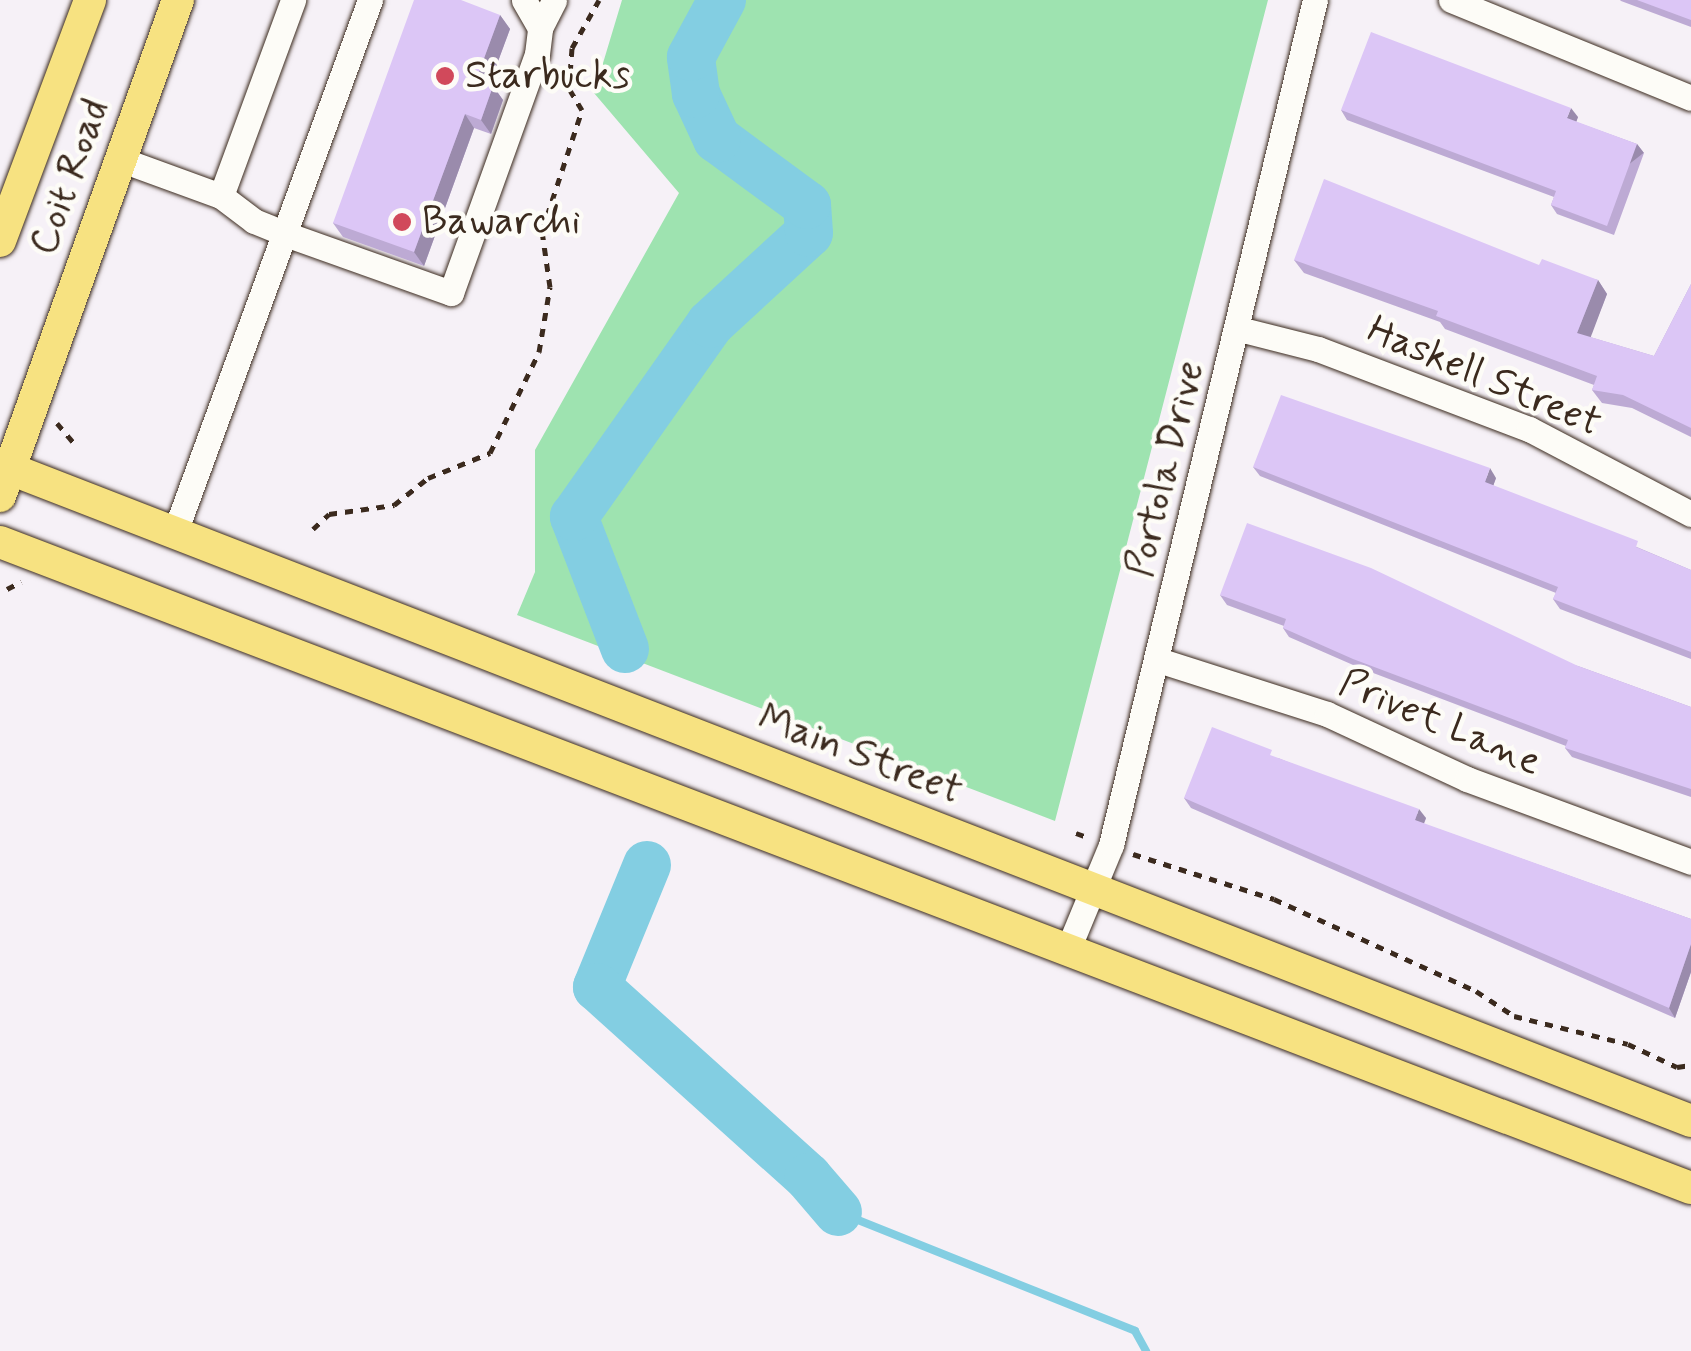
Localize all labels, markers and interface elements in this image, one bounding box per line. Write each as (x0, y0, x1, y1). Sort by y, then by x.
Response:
place label: Starbucks (465, 52, 630, 100)
marker: Starbucks (434, 65, 456, 87)
street label: Coit Road (20, 93, 120, 261)
place label: Bawarchi (422, 198, 580, 246)
marker: Bawarchi (391, 211, 413, 233)
street label: Haskell Street (1361, 307, 1607, 447)
street label: Portola Drive (1116, 357, 1216, 581)
street label: Privet Lane (1337, 661, 1543, 785)
street label: Main Street (752, 694, 968, 816)

